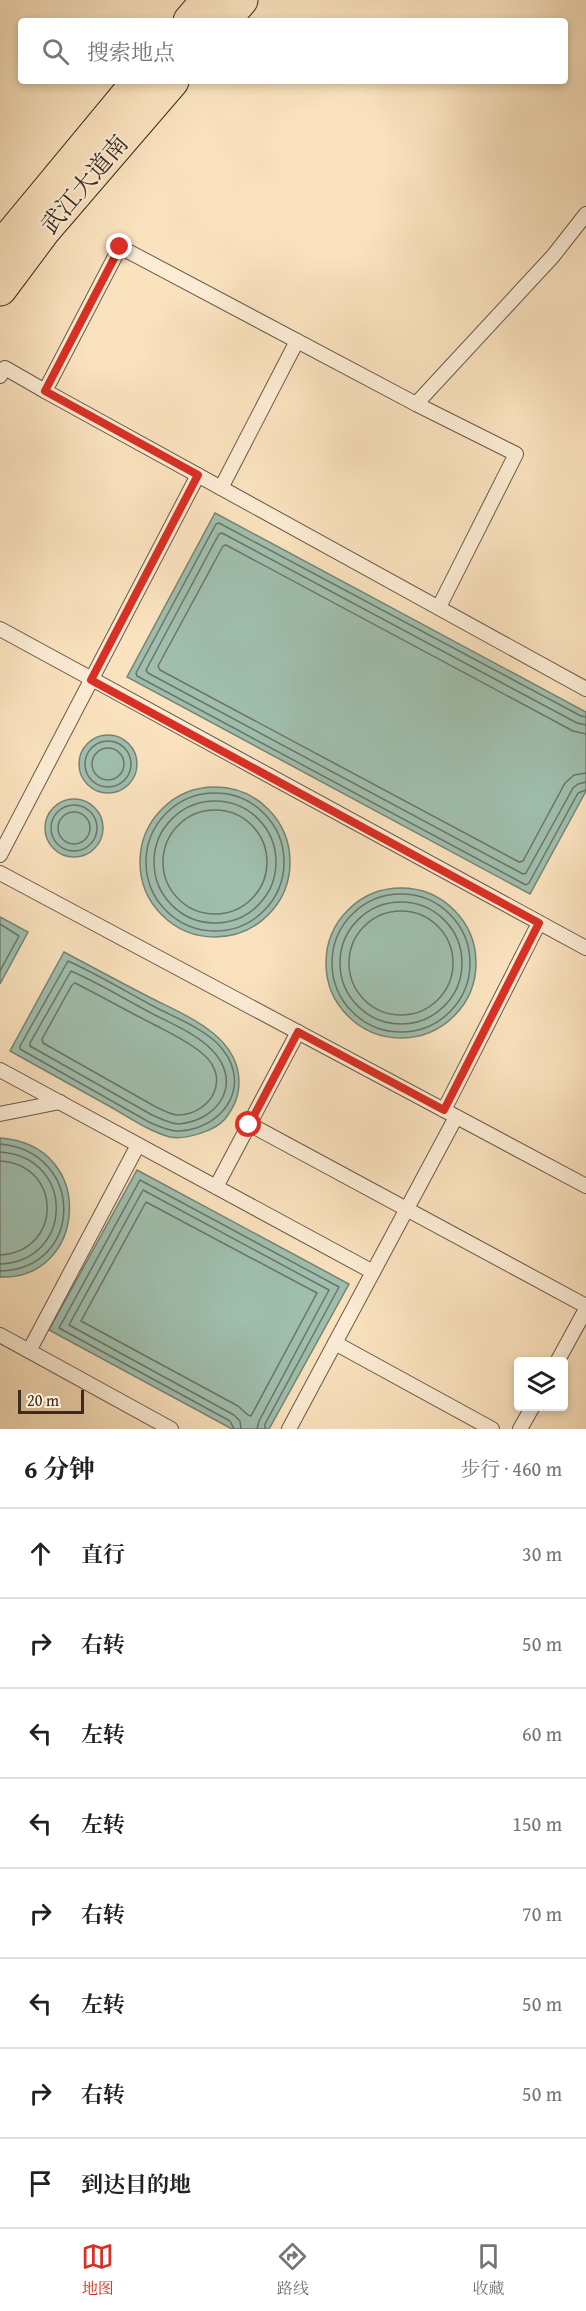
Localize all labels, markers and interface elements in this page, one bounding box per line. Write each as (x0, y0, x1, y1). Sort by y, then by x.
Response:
search box (18, 18, 568, 84)
icon: search (39, 35, 72, 68)
text: 搜索地点 (87, 36, 175, 68)
street label: 武江大道南 (32, 127, 136, 241)
route end (106, 233, 132, 259)
route start (235, 1111, 261, 1137)
map controls (514, 1357, 568, 1411)
button: layers (514, 1357, 568, 1411)
scale bar (18, 1387, 84, 1414)
text: 20 m (27, 1388, 59, 1412)
text: 6 分钟 (24, 1449, 95, 1488)
text: 步行 · 460 m (460, 1454, 562, 1483)
icon: ahead (24, 1537, 57, 1570)
text: 直行 (81, 1538, 125, 1570)
text: 30 m (522, 1539, 562, 1568)
icon: right (24, 1627, 57, 1660)
text: 右转 (81, 1628, 125, 1660)
text: 50 m (522, 1629, 562, 1658)
icon: left (24, 1717, 57, 1750)
text: 左转 (81, 1718, 125, 1750)
text: 60 m (522, 1719, 562, 1748)
icon: left (24, 1807, 57, 1840)
text: 左转 (81, 1808, 125, 1840)
text: 150 m (512, 1809, 562, 1838)
icon: right (24, 1897, 57, 1930)
text: 右转 (81, 1898, 125, 1930)
text: 70 m (522, 1899, 562, 1928)
icon: left (24, 1987, 57, 2020)
text: 左转 (81, 1988, 125, 2020)
text: 50 m (522, 1989, 562, 2018)
icon: right (24, 2077, 57, 2110)
text: 右转 (81, 2078, 125, 2110)
text: 50 m (522, 2079, 562, 2108)
icon: arrive (24, 2167, 57, 2200)
text: 到达目的地 (81, 2168, 191, 2200)
tab: 地图 (81, 2240, 114, 2300)
tab: 路线 (276, 2240, 309, 2300)
tab: 收藏 (472, 2240, 505, 2300)

